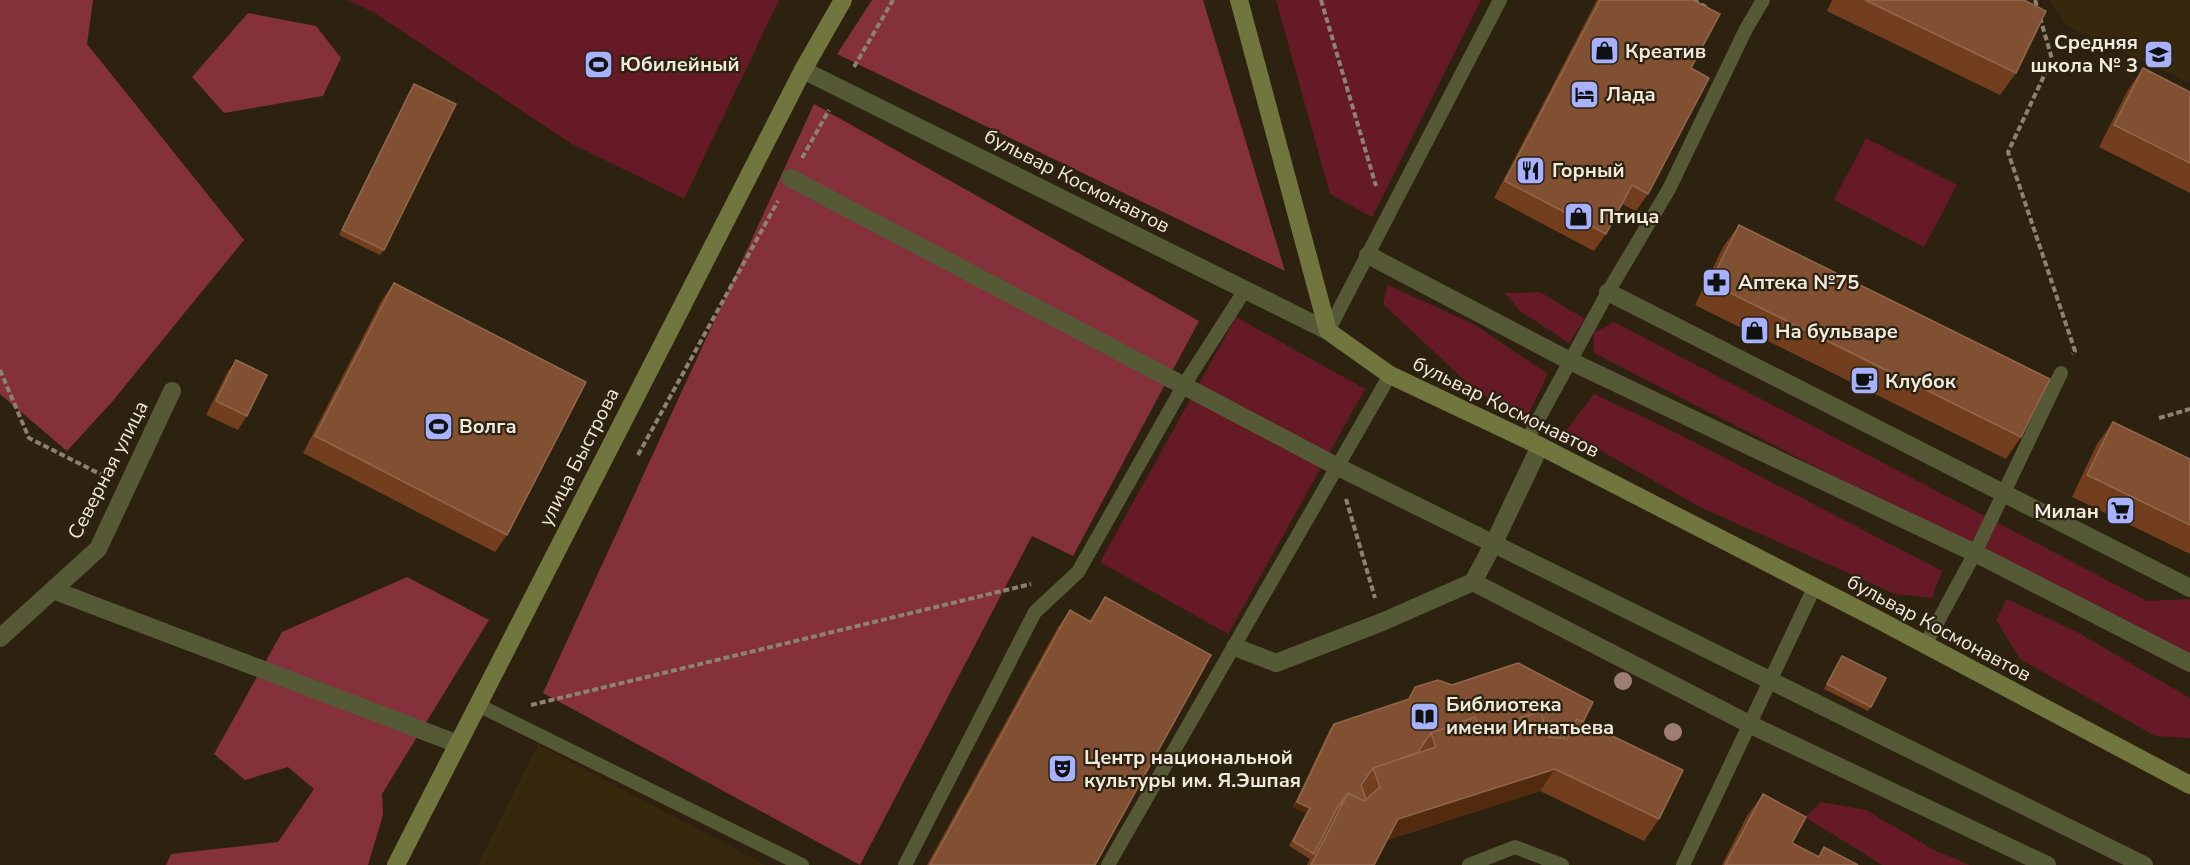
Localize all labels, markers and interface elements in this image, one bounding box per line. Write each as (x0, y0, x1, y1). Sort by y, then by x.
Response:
place label: Средняя школа № 3 (2031, 29, 2138, 79)
shop icon: Креатив (1588, 35, 1620, 67)
place label: Креатив (1625, 38, 1706, 65)
school or university icon: Средняя школа № 3 (2143, 38, 2175, 70)
sports icon: Юбилейный (583, 48, 615, 80)
place label: Юбилейный (620, 51, 740, 78)
hotel icon: Лада (1569, 78, 1601, 110)
place label: Лада (1606, 81, 1656, 108)
street label: бульвар Космонавтов (980, 122, 1174, 240)
restaurant icon: Горный (1515, 154, 1547, 186)
place label: Горный (1552, 157, 1625, 184)
shop icon: Птица (1562, 200, 1594, 232)
place label: Птица (1599, 203, 1660, 230)
pharmacy icon: Аптека №75 (1701, 266, 1733, 298)
place label: Аптека №75 (1738, 269, 1859, 296)
shop icon: На бульваре (1738, 315, 1770, 347)
place label: На бульваре (1775, 318, 1898, 345)
street label: бульвар Космонавтов (1408, 350, 1604, 464)
cafe icon: Клубок (1848, 365, 1880, 397)
place label: Клубок (1885, 368, 1957, 395)
street label: улица Быстрова (532, 383, 626, 531)
street label: Северная улица (61, 396, 155, 544)
sports icon: Волга (422, 410, 454, 442)
place label: Волга (459, 413, 517, 440)
supermarket icon: Милан (2104, 495, 2136, 527)
place label: Милан (2034, 498, 2099, 525)
street label: бульвар Космонавтов (1842, 568, 2036, 688)
place label: Библиотека имени Игнатьева (1446, 691, 1614, 741)
library icon: Библиотека имени Игнатьева (1409, 700, 1441, 732)
place label: Центр национальной культуры им. Я.Эшпая (1084, 744, 1301, 794)
theatre icon: Центр национальной культуры им. Я.Эшпая (1047, 753, 1079, 785)

